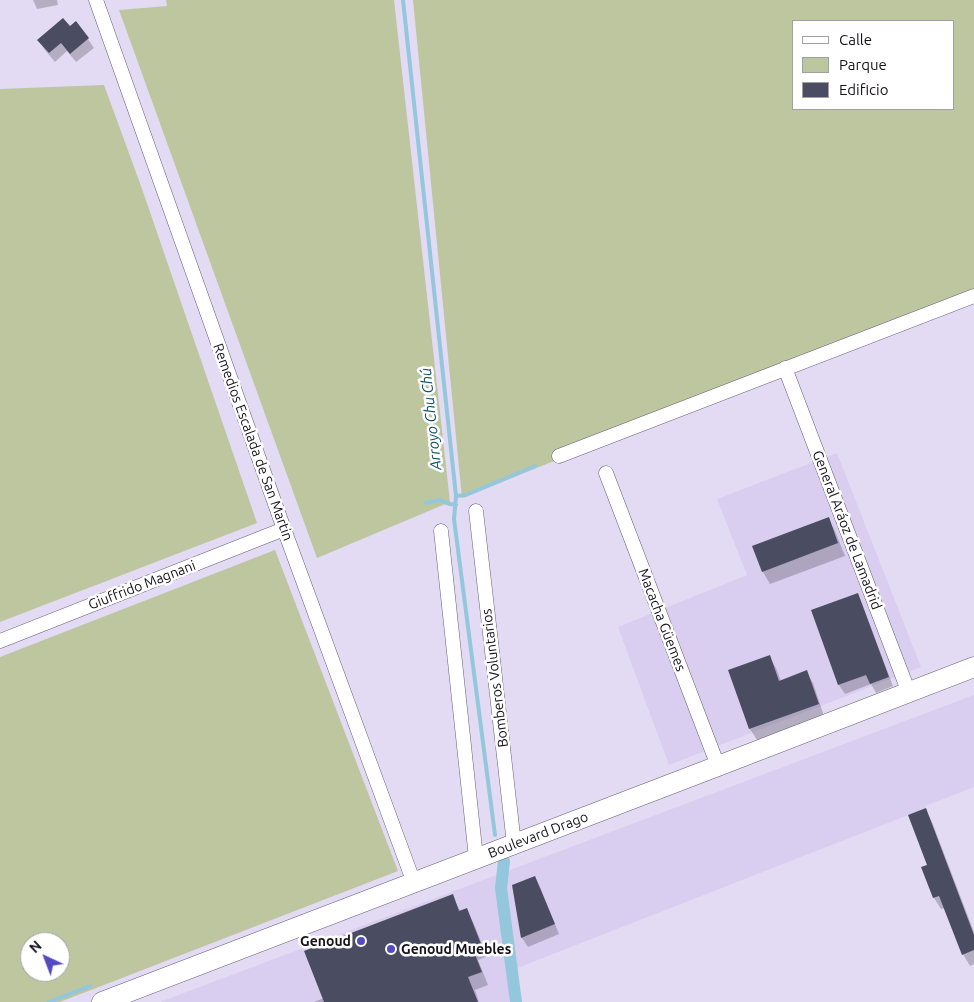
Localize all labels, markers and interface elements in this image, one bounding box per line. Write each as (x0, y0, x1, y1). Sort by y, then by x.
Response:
legend (792, 20, 954, 110)
text: Calle (839, 31, 872, 48)
text: Parque (839, 56, 887, 73)
text: Edificio (839, 81, 888, 98)
street label: Remedios Escalada de San Martin (209, 341, 297, 543)
water label: Arroyo Chu Chú (417, 367, 445, 471)
street label: General Aráoz de Lamadrid (809, 448, 885, 612)
street label: Giuffrido Magnani (86, 557, 198, 613)
street label: Macacha Güemes (635, 566, 689, 674)
street label: Bomberos Voluntarios (478, 608, 512, 748)
street label: Boulevard Drago (486, 808, 590, 862)
north arrow (20, 932, 70, 982)
place label: Genoud (300, 933, 351, 949)
marker: Genoud (355, 935, 367, 947)
text: N (26, 937, 45, 956)
place label: Genoud Muebles (401, 941, 511, 957)
marker: Genoud Muebles (385, 943, 397, 955)

